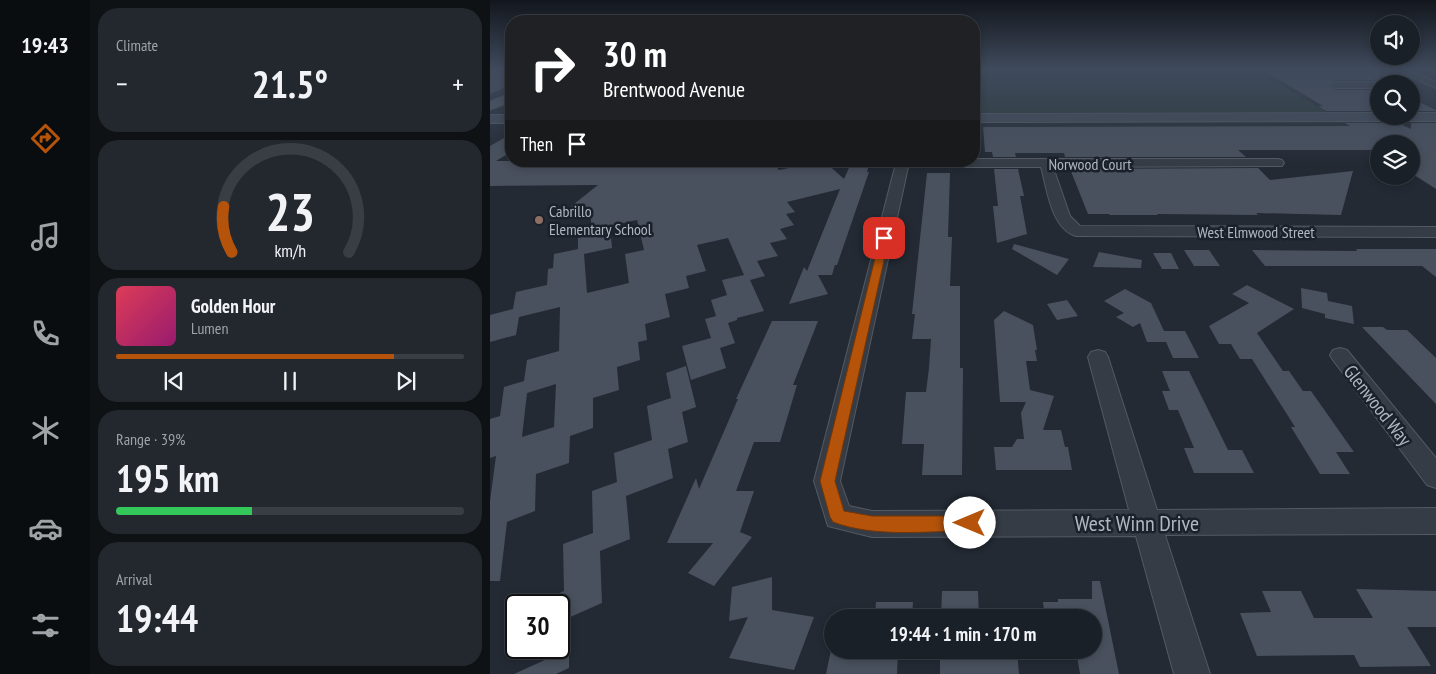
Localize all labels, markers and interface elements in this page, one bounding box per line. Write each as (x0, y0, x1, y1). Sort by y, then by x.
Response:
map controls (1370, 15, 1420, 185)
button: sound (1370, 15, 1420, 65)
text: 19:43 (21, 31, 69, 59)
text: 30 m (603, 31, 667, 77)
text: Climate (116, 35, 158, 55)
icon: right (520, 35, 585, 100)
text: 21.5° (252, 59, 328, 108)
text: − (116, 65, 128, 102)
text: + (452, 65, 464, 102)
text: Brentwood Avenue (603, 75, 745, 103)
button: search (1370, 75, 1420, 125)
icon: directions (28, 121, 63, 156)
icon: arrive (563, 130, 591, 158)
text: Then (520, 132, 553, 156)
button: layers (1370, 135, 1420, 185)
street label: Norwood Court (1048, 154, 1132, 174)
text: 23 (265, 178, 315, 245)
place label: Cabrillo Elementary School (549, 201, 652, 239)
marker: Cabrillo Elementary School (533, 214, 545, 226)
pin (863, 217, 905, 259)
icon: music (28, 219, 63, 254)
street label: West Elmwood Street (1197, 222, 1315, 242)
icon: arrive (870, 224, 898, 252)
text: km/h (274, 239, 306, 262)
text: Golden Hour (191, 294, 275, 318)
icon: phone (28, 316, 63, 351)
text: Lumen (191, 318, 228, 338)
street label: Glenwood Way (1339, 360, 1418, 451)
icon: previous (160, 367, 188, 395)
icon: pause (276, 367, 304, 395)
icon: next (392, 367, 420, 395)
icon: climate (28, 413, 63, 448)
text: Range · 39% (116, 429, 185, 449)
text: 195 km (116, 453, 219, 502)
position arrow (943, 496, 995, 548)
street label: West Winn Drive (1075, 509, 1199, 537)
icon: car (28, 511, 63, 546)
text: Arrival (116, 569, 152, 589)
text: 19:44 (116, 593, 198, 642)
speed limit sign: 30 (505, 594, 570, 659)
icon: filters (28, 608, 63, 643)
text: 19:44 · 1 min · 170 m (890, 622, 1036, 646)

